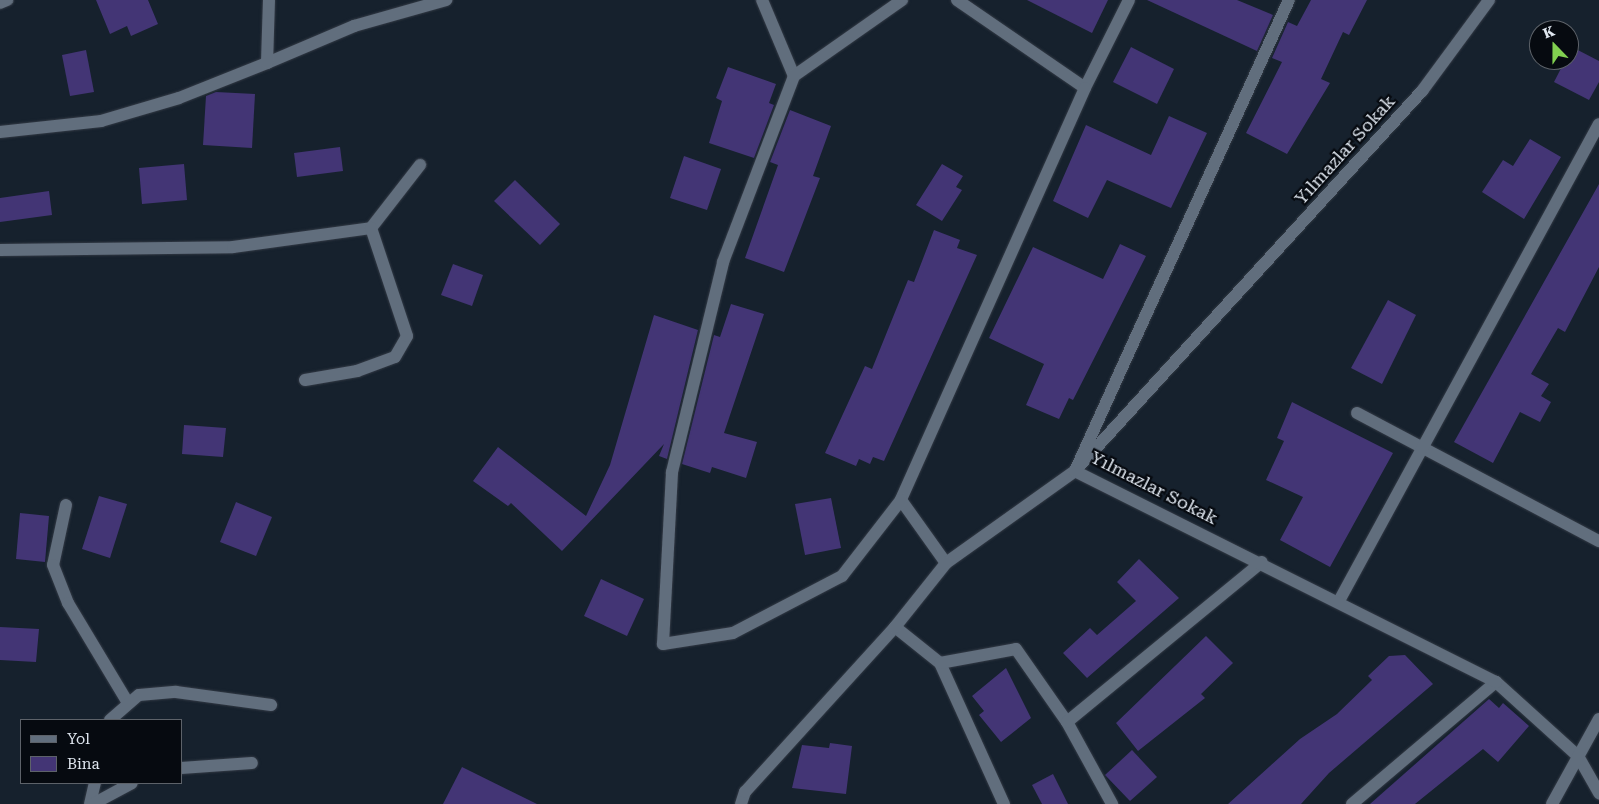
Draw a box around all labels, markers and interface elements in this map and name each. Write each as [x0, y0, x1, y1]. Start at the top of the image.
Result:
north arrow [1529, 20, 1579, 70]
text: K [1541, 23, 1557, 42]
street label: Yılmazlar Sokak [1290, 91, 1400, 209]
street label: Yılmazlar Sokak [1087, 447, 1221, 529]
legend [20, 719, 182, 784]
text: Yol [67, 730, 90, 748]
text: Bina [67, 755, 100, 773]

